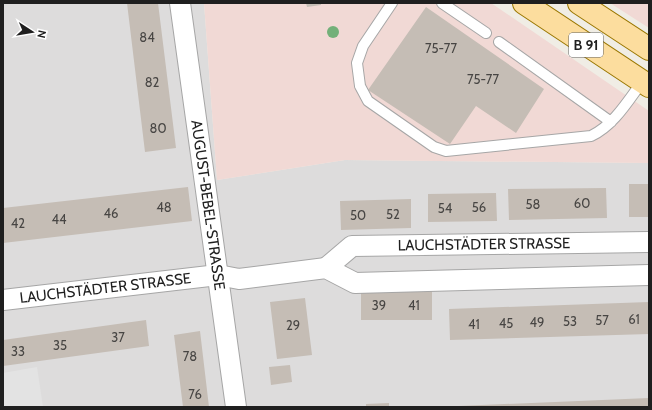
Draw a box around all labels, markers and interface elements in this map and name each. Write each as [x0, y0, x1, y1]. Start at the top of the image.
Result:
north arrow [12, 12, 52, 52]
text: N [34, 29, 49, 39]
house number: 84 [139, 29, 155, 45]
road number: B 91 [569, 33, 603, 57]
house number: 75-77 [425, 40, 457, 56]
house number: 75-77 [467, 71, 499, 87]
house number: 82 [145, 74, 160, 90]
street label: AUGUST-BEBEL-STRASSE [187, 119, 229, 291]
house number: 80 [150, 120, 166, 136]
house number: 60 [574, 195, 590, 211]
house number: 58 [526, 196, 541, 212]
house number: 48 [156, 199, 172, 215]
house number: 56 [472, 199, 486, 215]
house number: 54 [438, 200, 453, 216]
house number: 46 [104, 205, 118, 221]
house number: 52 [386, 206, 400, 222]
house number: 50 [350, 207, 366, 223]
house number: 44 [51, 211, 67, 227]
house number: 42 [11, 215, 25, 231]
street label: LAUCHSTÄDTER STRASSE [398, 234, 570, 254]
street label: LAUCHSTÄDTER STRASSE [19, 269, 192, 307]
house number: 39 [372, 297, 386, 313]
house number: 41 [408, 297, 420, 313]
house number: 61 [628, 311, 640, 327]
house number: 57 [595, 312, 609, 328]
house number: 53 [563, 313, 577, 329]
house number: 49 [530, 314, 544, 330]
house number: 45 [499, 315, 513, 331]
house number: 41 [468, 316, 480, 332]
house number: 29 [286, 317, 300, 333]
house number: 37 [111, 329, 125, 345]
house number: 35 [53, 337, 67, 353]
house number: 33 [11, 343, 25, 359]
house number: 78 [183, 348, 197, 364]
house number: 76 [188, 386, 202, 402]

